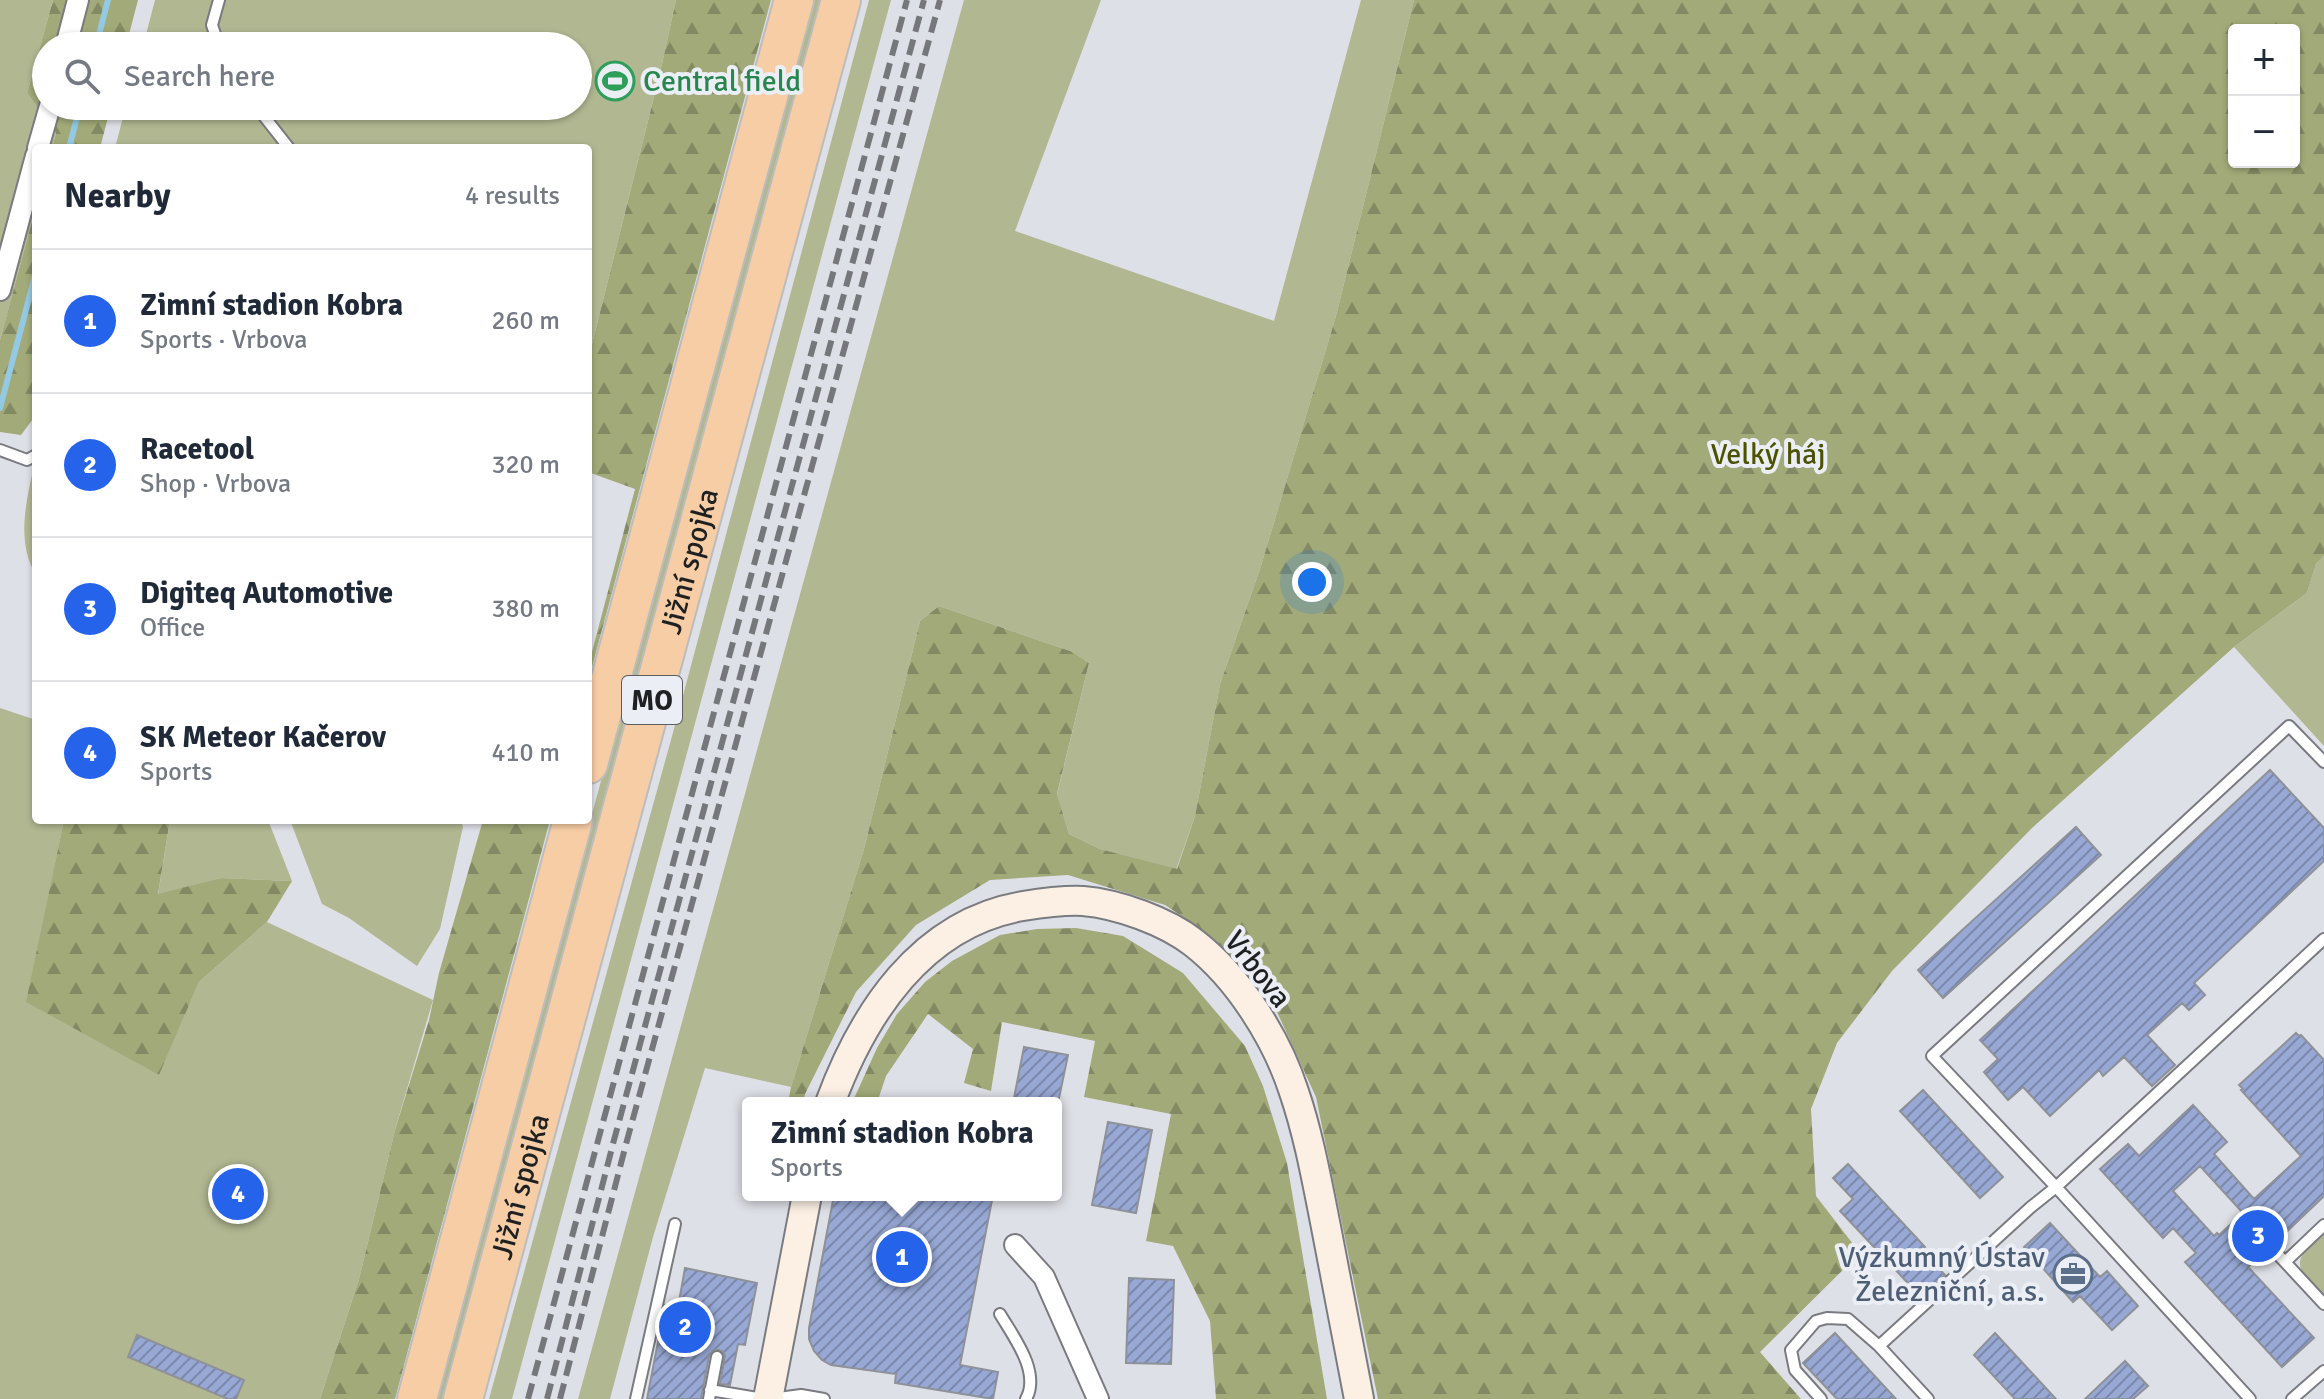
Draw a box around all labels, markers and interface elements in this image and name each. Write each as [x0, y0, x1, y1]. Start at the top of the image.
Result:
map controls [2228, 24, 2300, 168]
button: + [2228, 24, 2300, 96]
search box [32, 32, 592, 120]
icon: search [60, 54, 104, 98]
text: Search here [124, 58, 275, 95]
sports icon: Central field [594, 60, 636, 102]
place label: Central field [643, 63, 801, 100]
button: − [2228, 96, 2300, 168]
text: Nearby [64, 175, 171, 217]
text: 4 results [465, 180, 560, 212]
text: Zimní stadion Kobra [140, 287, 403, 324]
text: 1 [83, 305, 97, 337]
text: 260 m [491, 305, 560, 337]
text: Sports · Vrbova [140, 324, 308, 356]
text: Racetool [140, 431, 254, 468]
park label: Velký háj [1710, 436, 1826, 473]
text: 2 [83, 449, 97, 481]
text: 320 m [491, 449, 560, 481]
text: Shop · Vrbova [140, 468, 291, 500]
street label: Jižní spojka [653, 484, 727, 638]
your location [1292, 562, 1332, 602]
text: Digiteq Automotive [140, 575, 393, 612]
text: 3 [83, 593, 97, 625]
text: 380 m [491, 593, 560, 625]
text: Office [140, 612, 205, 644]
road number: MO [622, 676, 682, 724]
text: SK Meteor Kačerov [140, 719, 386, 756]
text: 4 [83, 737, 97, 769]
text: 410 m [491, 737, 560, 769]
text: Sports [140, 756, 212, 788]
street label: Vrbova [1216, 923, 1299, 1015]
popup [742, 1097, 1062, 1201]
street label: Jižní spojka [484, 1110, 558, 1264]
text: Zimní stadion Kobra [770, 1115, 1034, 1152]
text: Sports [770, 1152, 843, 1184]
pin: 4 [212, 1164, 264, 1224]
pin: 3 [2232, 1206, 2284, 1266]
pin: 1 [876, 1227, 928, 1287]
place label: Výzkumný Ústav Železniční, a.s. [1838, 1239, 2045, 1310]
office icon: Výzkumný Ústav Železniční, a.s. [2052, 1253, 2094, 1295]
pin: 2 [659, 1297, 711, 1357]

